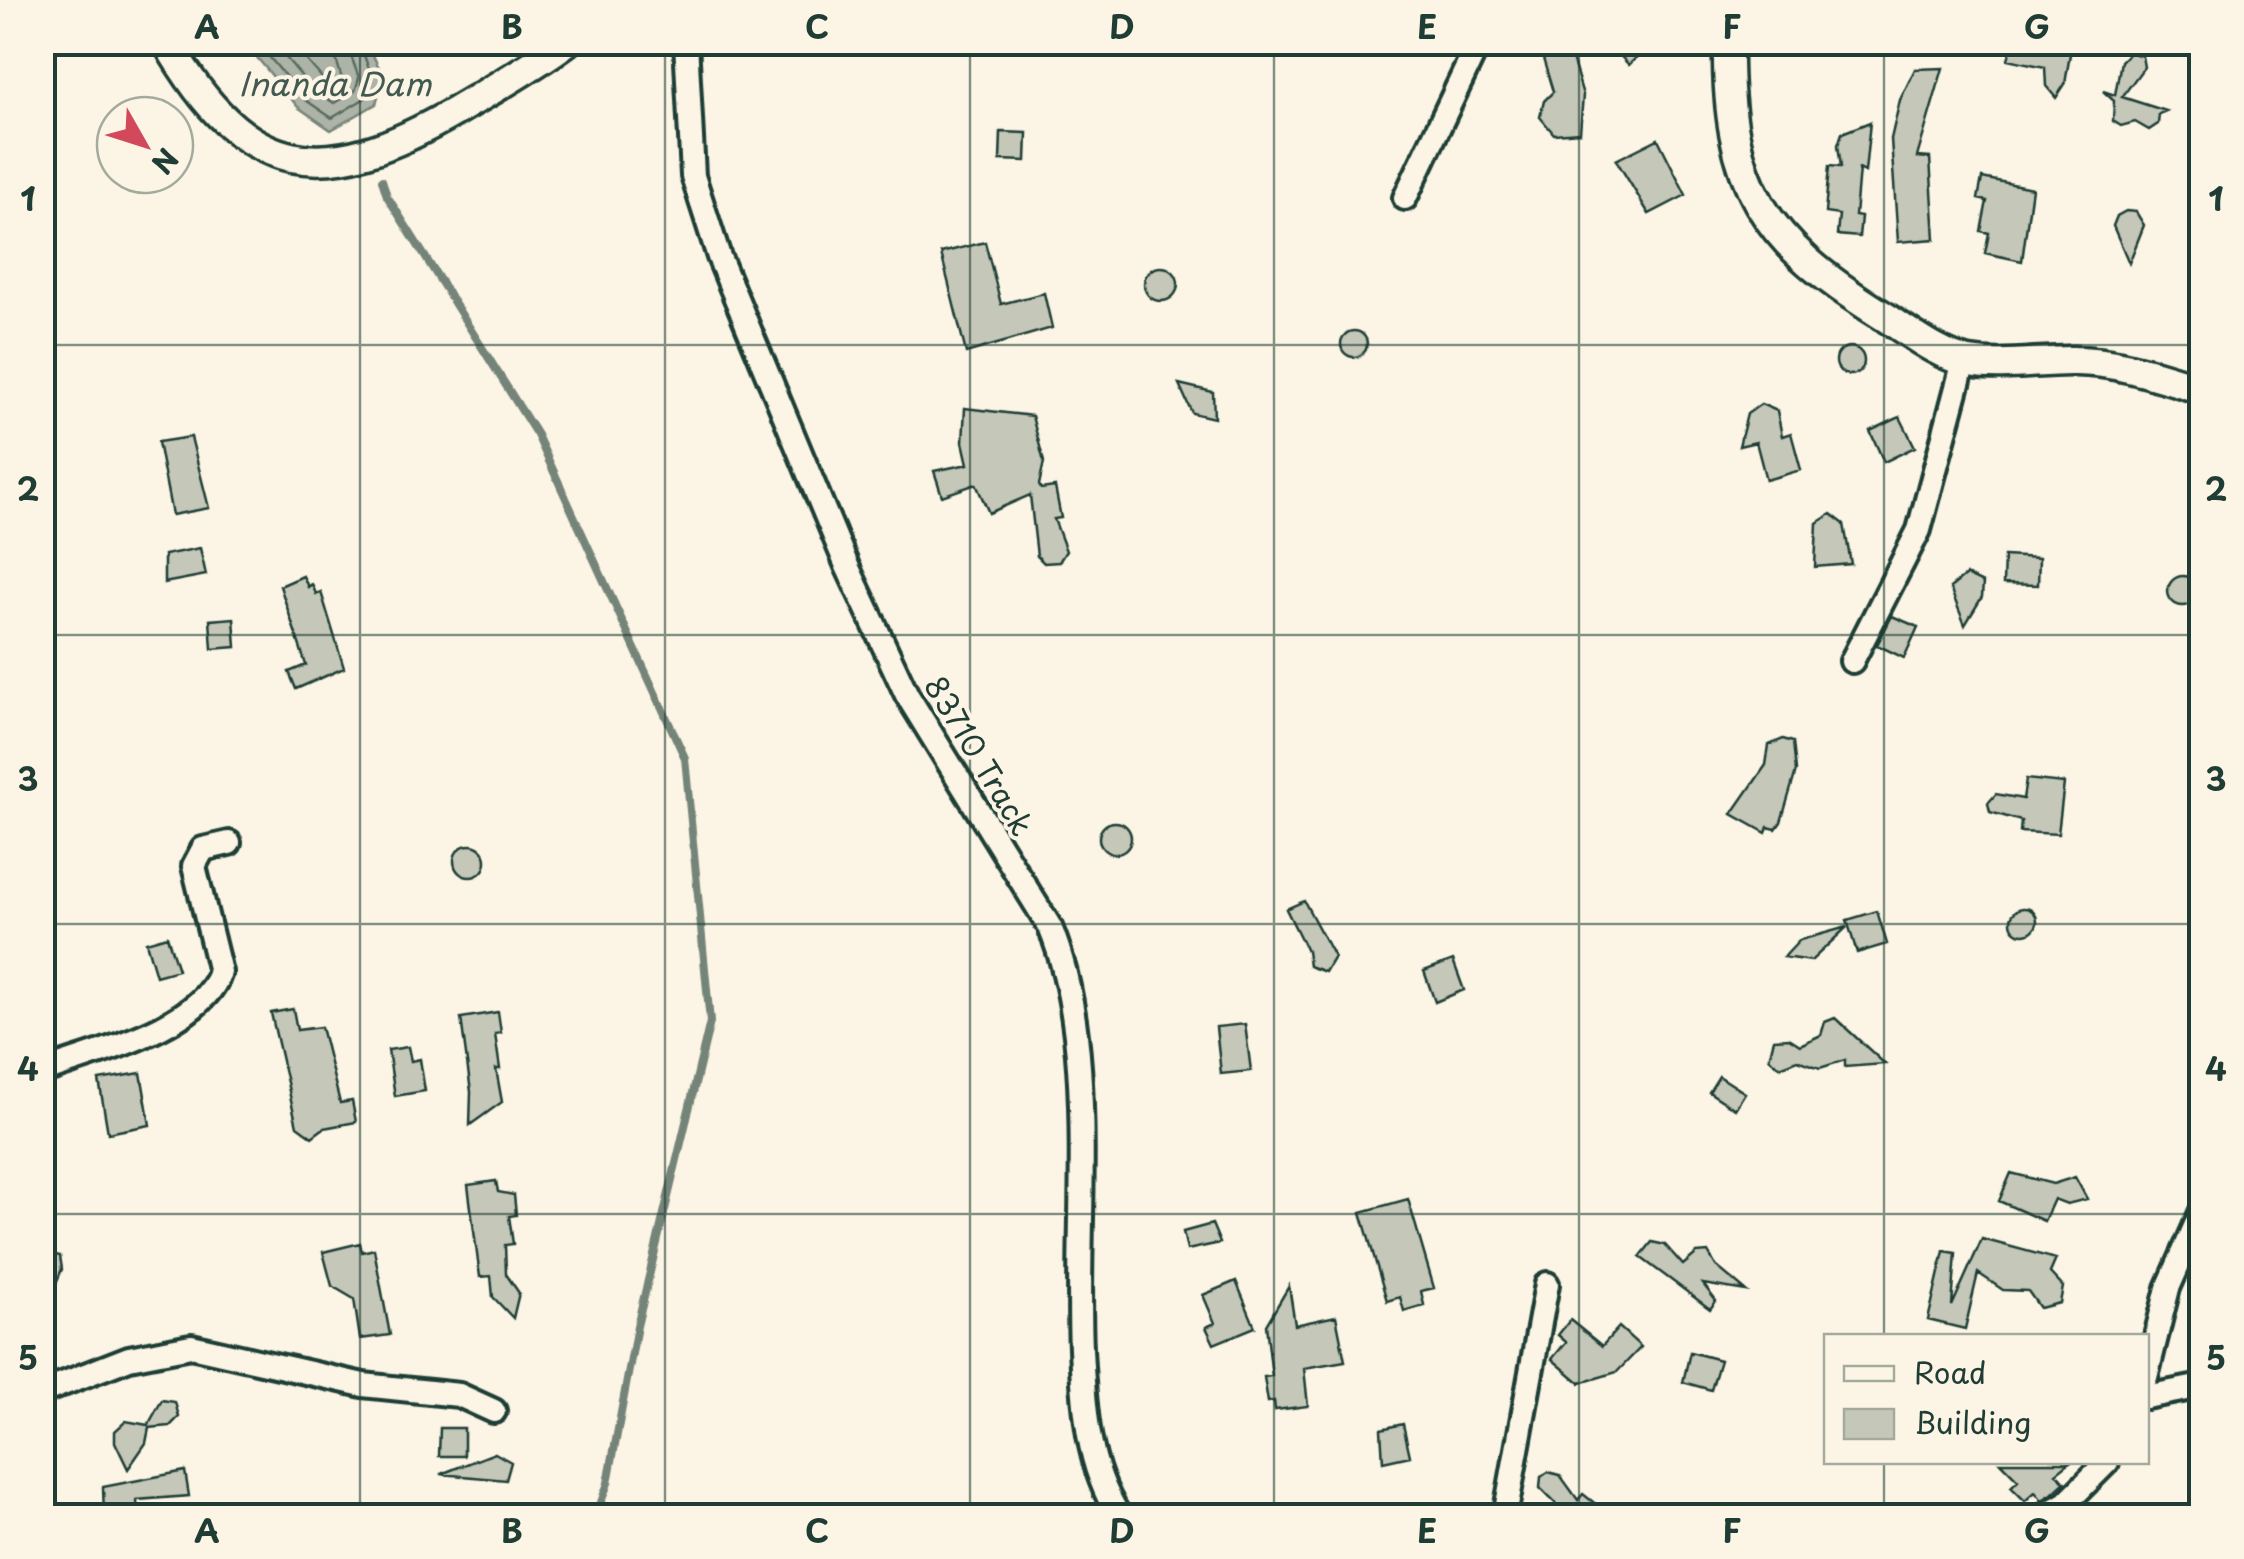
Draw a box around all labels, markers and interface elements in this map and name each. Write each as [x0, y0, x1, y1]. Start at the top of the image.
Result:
text: A [194, 2, 220, 50]
text: B [501, 2, 523, 50]
text: C [805, 2, 829, 50]
text: D [1109, 2, 1135, 50]
text: E [1417, 2, 1437, 50]
text: F [1723, 2, 1741, 50]
text: G [2024, 2, 2050, 50]
water label: Inanda Dam [239, 59, 432, 107]
north arrow [95, 95, 195, 195]
text: N [142, 140, 189, 184]
text: 1 [20, 174, 36, 222]
text: 1 [2208, 174, 2224, 222]
text: 2 [17, 464, 39, 512]
text: 2 [2205, 464, 2227, 512]
street label: 83710 Track [915, 667, 1045, 843]
text: 3 [18, 754, 38, 802]
text: 3 [2206, 754, 2226, 802]
text: 4 [17, 1044, 39, 1092]
text: 4 [2205, 1044, 2227, 1092]
text: 5 [18, 1333, 38, 1381]
text: 5 [2206, 1333, 2226, 1381]
legend [1824, 1334, 2149, 1464]
text: Road [1914, 1349, 1987, 1394]
text: Building [1914, 1399, 2031, 1444]
text: A [194, 1506, 220, 1554]
text: B [501, 1506, 523, 1554]
text: C [805, 1506, 829, 1554]
text: D [1109, 1506, 1135, 1554]
text: E [1417, 1506, 1437, 1554]
text: F [1723, 1506, 1741, 1554]
text: G [2024, 1506, 2050, 1554]

